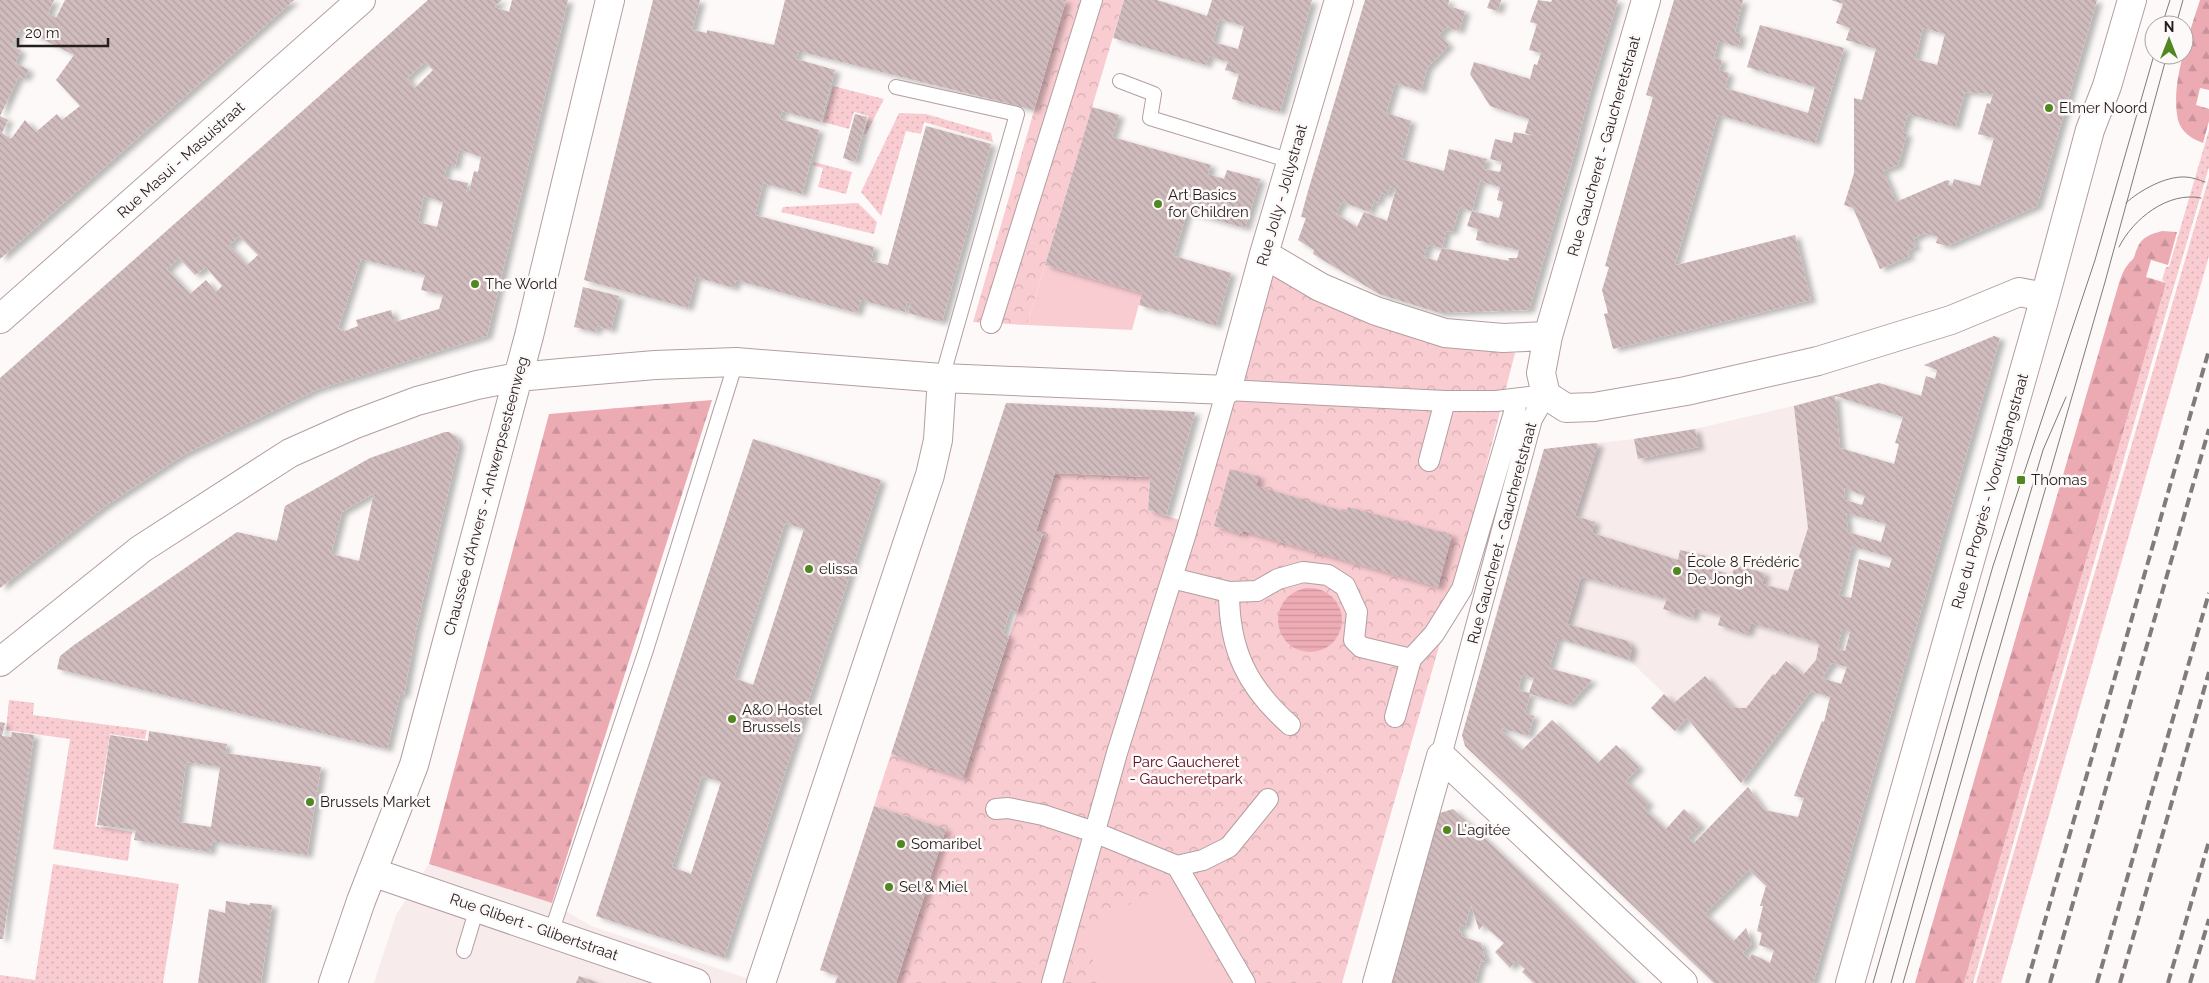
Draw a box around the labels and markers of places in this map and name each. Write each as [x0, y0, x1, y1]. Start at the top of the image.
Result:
place label: Elmer Noord [2059, 99, 2147, 117]
marker: Elmer Noord [2043, 102, 2055, 114]
place label: Art Basics for Children [1168, 186, 1249, 221]
marker: Art Basics for Children [1152, 198, 1164, 210]
place label: The World [485, 275, 557, 293]
marker: The World [469, 278, 481, 290]
place label: Thomas [2031, 471, 2087, 489]
marker: Thomas [2015, 474, 2027, 486]
place label: École 8 Frédéric De Jongh [1687, 553, 1799, 588]
place label: elissa [819, 560, 858, 578]
marker: elissa [803, 563, 815, 575]
marker: École 8 Frédéric De Jongh [1671, 565, 1683, 577]
place label: A&O Hostel Brussels [742, 701, 823, 736]
marker: A&O Hostel Brussels [726, 713, 738, 725]
place label: Brussels Market [320, 793, 430, 811]
marker: Brussels Market [304, 796, 316, 808]
place label: L'agitée [1457, 821, 1511, 839]
marker: L'agitée [1441, 824, 1453, 836]
place label: Somaribel [911, 835, 983, 853]
marker: Somaribel [895, 838, 907, 850]
place label: Sel & Miel [899, 878, 968, 896]
marker: Sel & Miel [883, 881, 895, 893]

